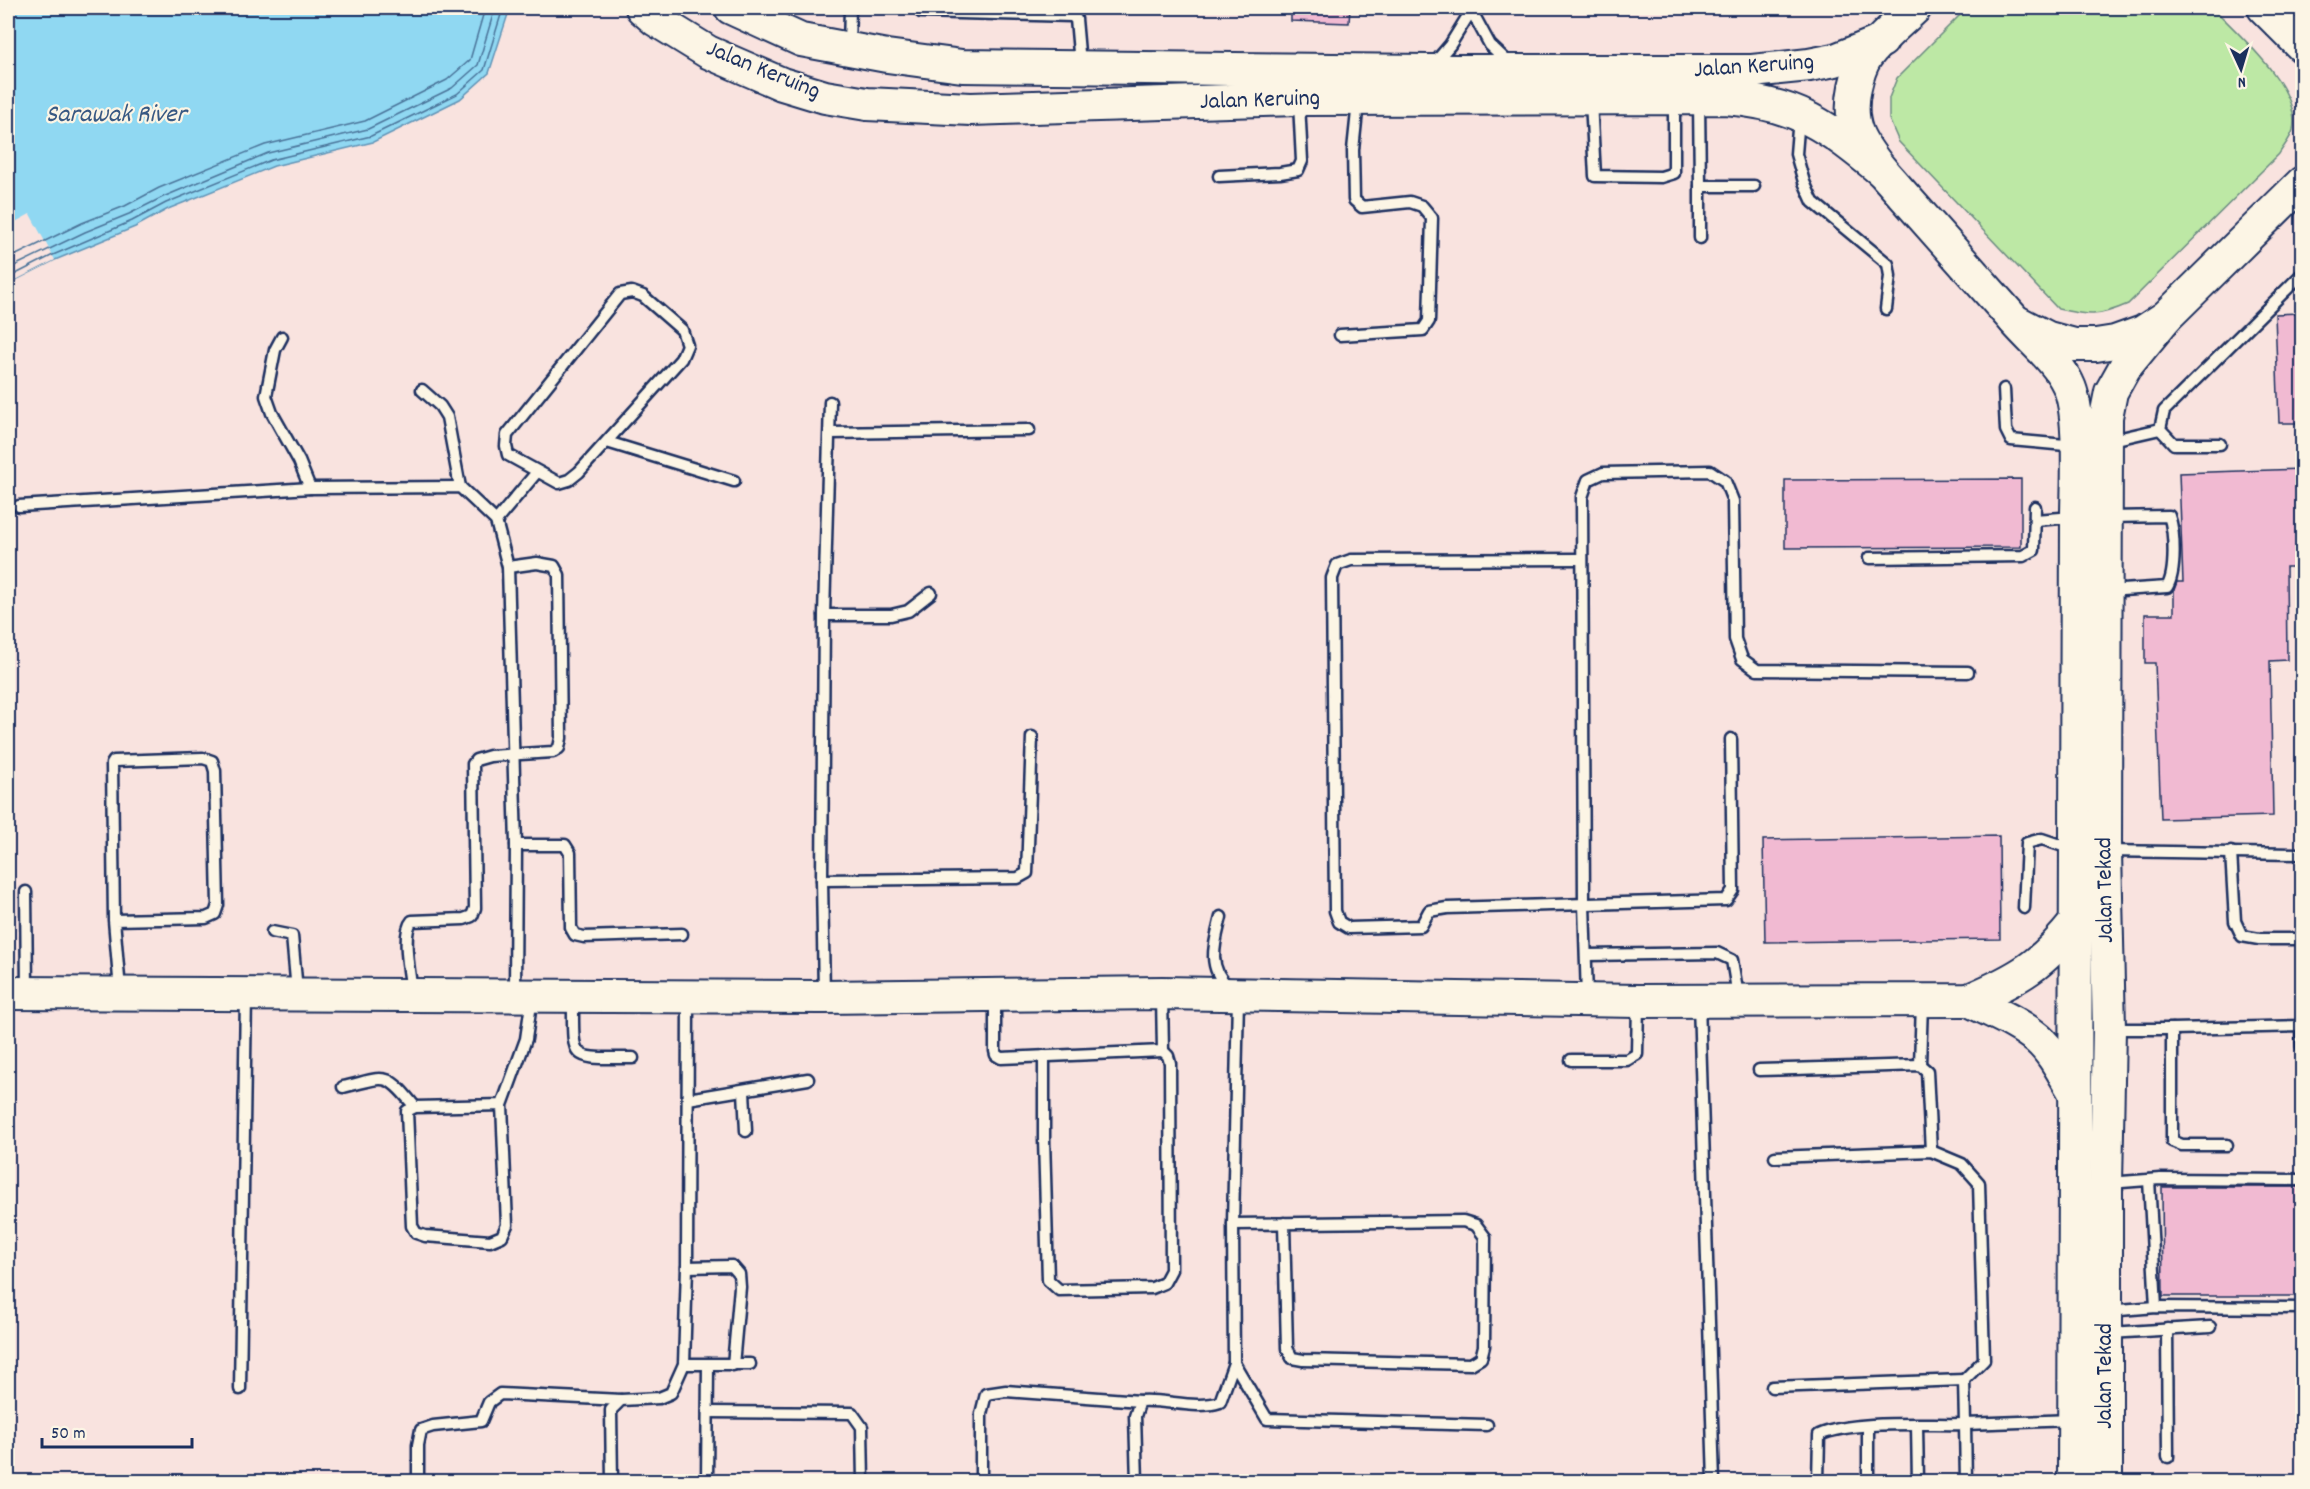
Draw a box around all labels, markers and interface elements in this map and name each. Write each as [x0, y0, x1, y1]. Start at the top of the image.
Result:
street label: Jalan Keruing [701, 33, 825, 109]
north arrow [2211, 39, 2271, 99]
street label: Jalan Keruing [1693, 46, 1815, 88]
text: N [2237, 70, 2247, 93]
street label: Jalan Keruing [1199, 82, 1321, 120]
water label: Sarawak River [46, 97, 190, 134]
street label: Jalan Tekad [2088, 837, 2124, 943]
street label: Jalan Tekad [2089, 1323, 2123, 1429]
scale bar [42, 1411, 192, 1449]
text: 50 m [51, 1422, 86, 1447]

